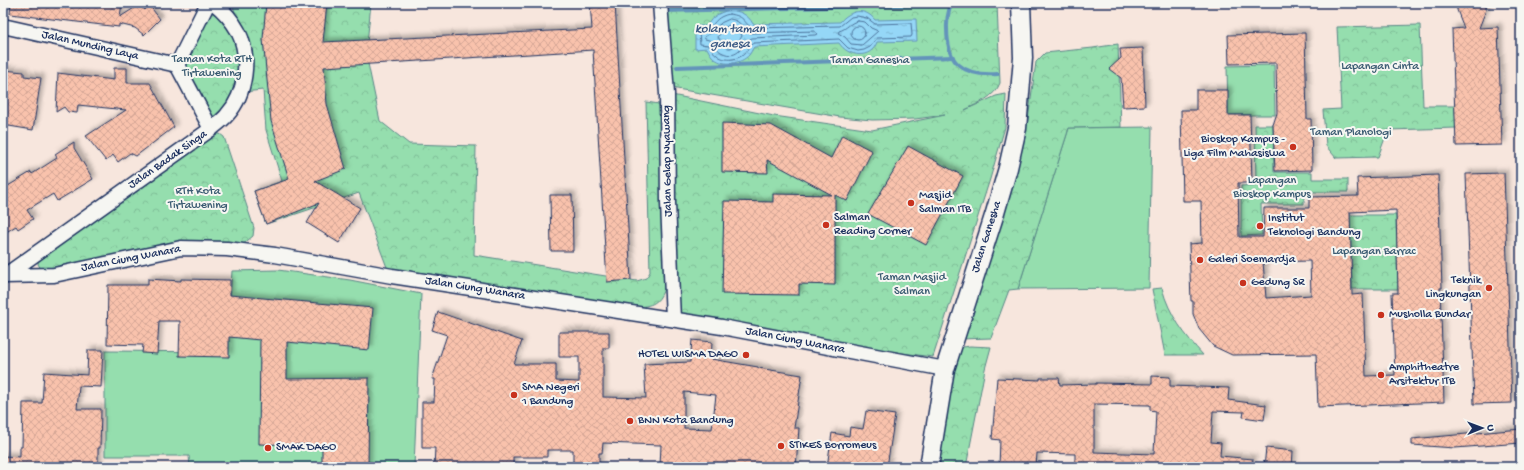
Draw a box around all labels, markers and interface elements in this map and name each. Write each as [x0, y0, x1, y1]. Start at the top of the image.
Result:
water label: kolam taman ganesa [695, 22, 766, 52]
street label: Jalan Munding Laya [40, 28, 140, 64]
park label: Taman Kota RTH Tirtawening [171, 53, 252, 81]
park label: Taman Ganesha [830, 54, 910, 68]
park label: Lapangan Cinta [1341, 60, 1419, 74]
street label: Jalan Gelap Nyawang [660, 105, 676, 217]
park label: Taman Planologi [1309, 126, 1392, 140]
street label: Jalan Badak Singa [126, 127, 210, 192]
place label: Bioskop Kampus - Liga Film Mahasiswa [1183, 133, 1285, 161]
marker: Bioskop Kampus - Liga Film Mahasiswa [1288, 142, 1298, 152]
park label: Lapangan Bioskop Kampus [1232, 174, 1311, 202]
park label: RTH Kota Tirtawening [167, 185, 228, 213]
place label: Masjid Salman ITB [919, 189, 972, 217]
marker: Masjid Salman ITB [906, 198, 916, 208]
street label: Jalan Ganesha [969, 199, 1005, 275]
place label: Salman Reading Corner [834, 211, 913, 239]
place label: Institut Teknologi Bandung [1267, 212, 1361, 240]
marker: Salman Reading Corner [821, 220, 831, 230]
marker: Institut Teknologi Bandung [1255, 221, 1265, 231]
street label: Jalan Ciung Wanara [80, 242, 182, 276]
park label: Lapangan Barrac [1332, 245, 1417, 259]
place label: Galeri Soemardja [1208, 253, 1296, 267]
marker: Galeri Soemardja [1195, 255, 1205, 265]
park label: Taman Masjid Salman [877, 271, 947, 299]
street label: Jalan Ciung Wanara [424, 274, 526, 304]
place label: Teknik Lingkungan [1426, 274, 1483, 302]
place label: Gedung SR [1251, 276, 1305, 290]
marker: Gedung SR [1238, 278, 1248, 288]
marker: Teknik Lingkungan [1484, 283, 1494, 293]
place label: Musholla Bundar [1389, 308, 1472, 322]
marker: Musholla Bundar [1376, 310, 1386, 320]
street label: Jalan Ciung Wanara [744, 324, 846, 358]
place label: HOTEL WISMA DAGO [638, 348, 738, 362]
marker: HOTEL WISMA DAGO [741, 350, 751, 360]
place label: Amphitheatre Arsitektur ITB [1389, 361, 1460, 389]
marker: Amphitheatre Arsitektur ITB [1376, 370, 1386, 380]
place label: SMA Negeri 1 Bandung [521, 381, 580, 409]
marker: SMA Negeri 1 Bandung [509, 390, 519, 400]
north arrow [1462, 408, 1502, 448]
place label: BNN Kota Bandung [637, 414, 734, 428]
marker: BNN Kota Bandung [625, 416, 635, 426]
text: U [1484, 425, 1496, 432]
place label: STIKES Borromeus [789, 439, 877, 453]
place label: SMAK DAGO [276, 441, 336, 455]
marker: STIKES Borromeus [776, 441, 786, 451]
marker: SMAK DAGO [263, 443, 273, 453]

